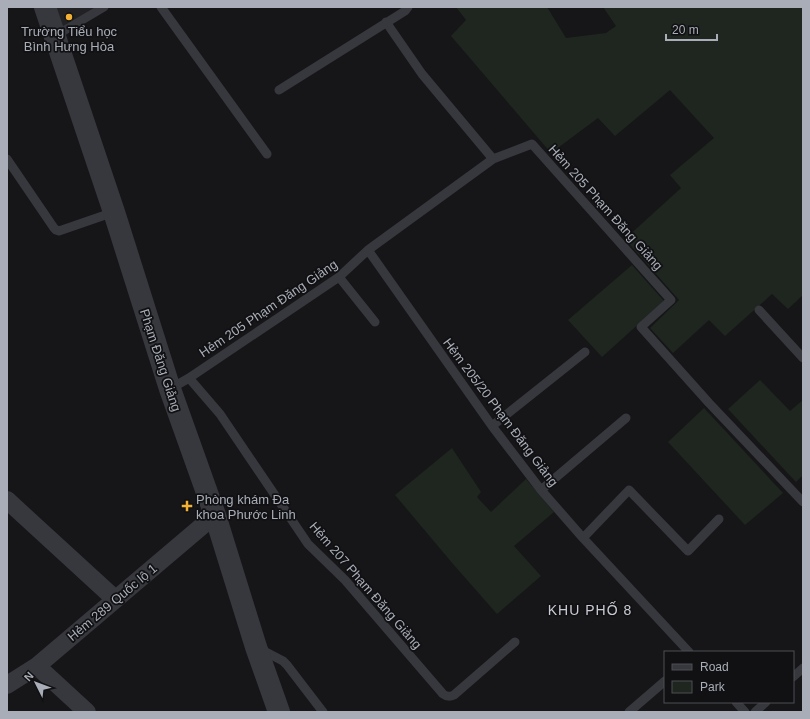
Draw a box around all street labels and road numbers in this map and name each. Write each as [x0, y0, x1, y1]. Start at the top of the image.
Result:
street label: Hẻm 205 Phạm Đăng Giảng [545, 142, 666, 273]
street label: Hẻm 205 Phạm Đăng Giảng [196, 257, 340, 360]
street label: Phạm Đăng Giảng [137, 307, 184, 413]
street label: Hẻm 205/20 Phạm Đăng Giảng [440, 335, 561, 489]
street label: Hẻm 207 Phạm Đăng Giảng [306, 519, 425, 652]
street label: Hẻm 289 Quốc lộ 1 [65, 561, 160, 644]

